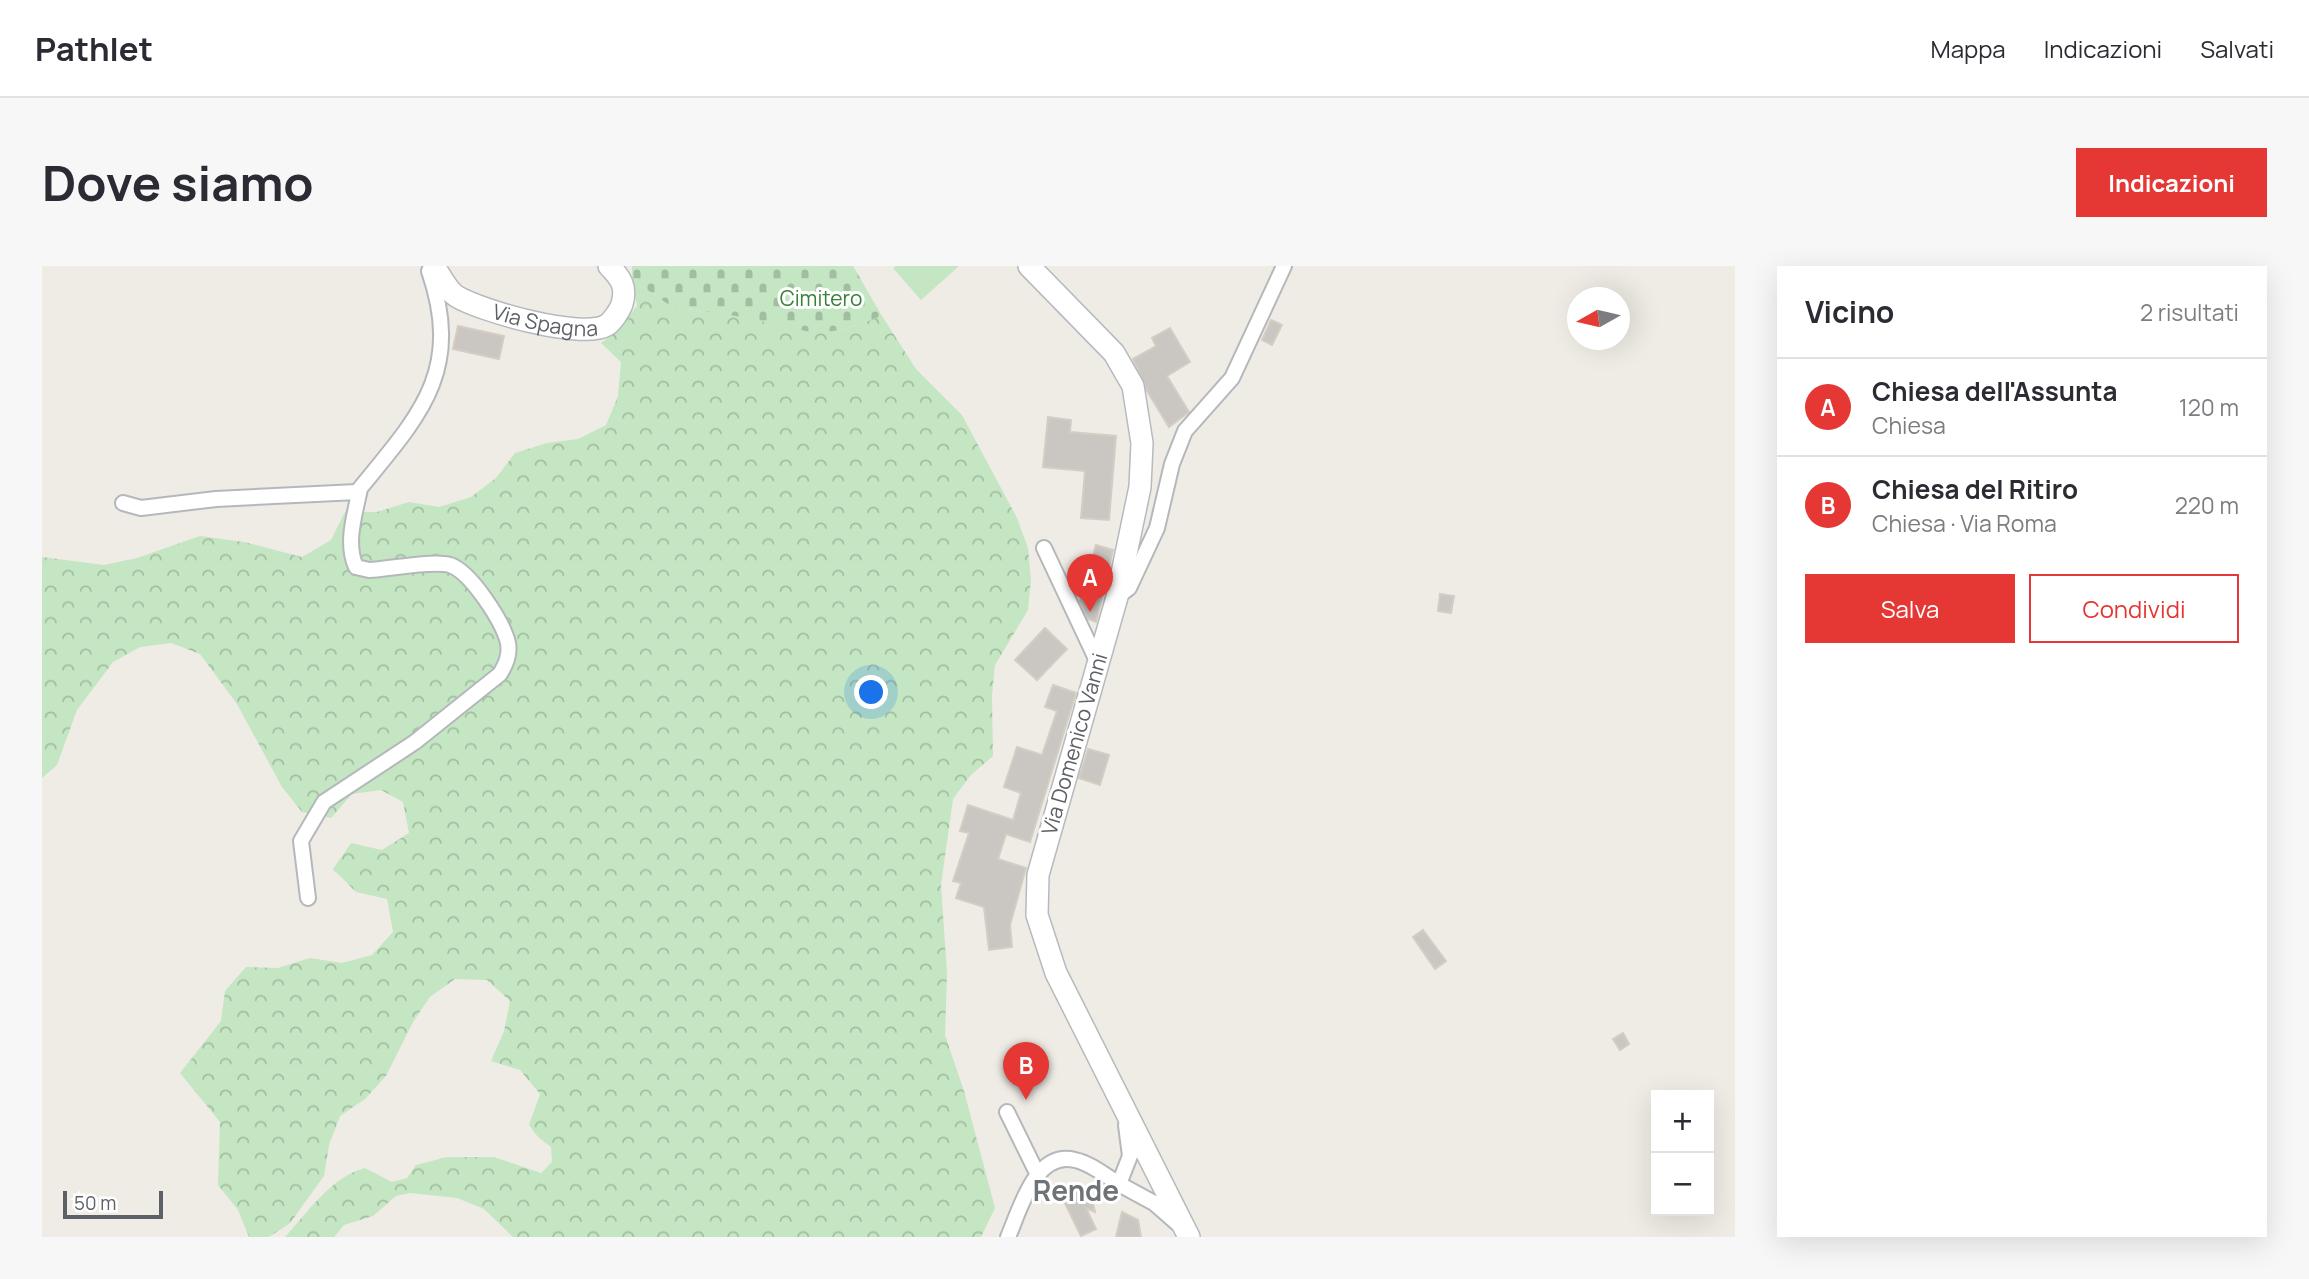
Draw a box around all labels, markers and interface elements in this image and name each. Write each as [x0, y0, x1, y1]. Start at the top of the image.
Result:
text: Pathlet [35, 26, 153, 71]
text: Mappa [1930, 32, 2006, 65]
text: Indicazioni [2044, 32, 2162, 65]
text: Salvati [2200, 32, 2274, 65]
button: Indicazioni [2076, 148, 2267, 217]
text: Dove siamo [42, 149, 313, 216]
park label: Cimitero [780, 284, 862, 312]
north arrow [1567, 287, 1630, 350]
text: Vicino [1805, 291, 1894, 332]
text: 2 risultati [2140, 296, 2239, 328]
street label: Via Spagna [489, 297, 599, 342]
text: Chiesa dell'Assunta [1872, 373, 2118, 409]
text: A [1820, 391, 1836, 423]
text: 120 m [2179, 391, 2239, 423]
text: Chiesa [1872, 409, 1946, 441]
text: Chiesa del Ritiro [1872, 471, 2078, 507]
text: B [1821, 489, 1835, 521]
text: 220 m [2175, 489, 2239, 521]
text: Chiesa · Via Roma [1872, 507, 2057, 539]
pin: A [1067, 554, 1113, 612]
button: Salva [1805, 574, 2015, 643]
button: Condividi [2029, 574, 2239, 643]
street label: Via Domenico Vanni [1035, 650, 1113, 838]
your location [854, 675, 888, 709]
pin: B [1003, 1042, 1049, 1100]
map controls [1651, 1090, 1714, 1216]
button: + [1651, 1090, 1714, 1153]
button: − [1651, 1153, 1714, 1216]
district label: Rende [1033, 1171, 1119, 1209]
scale bar [63, 1188, 163, 1220]
text: 50 m [74, 1190, 116, 1216]

